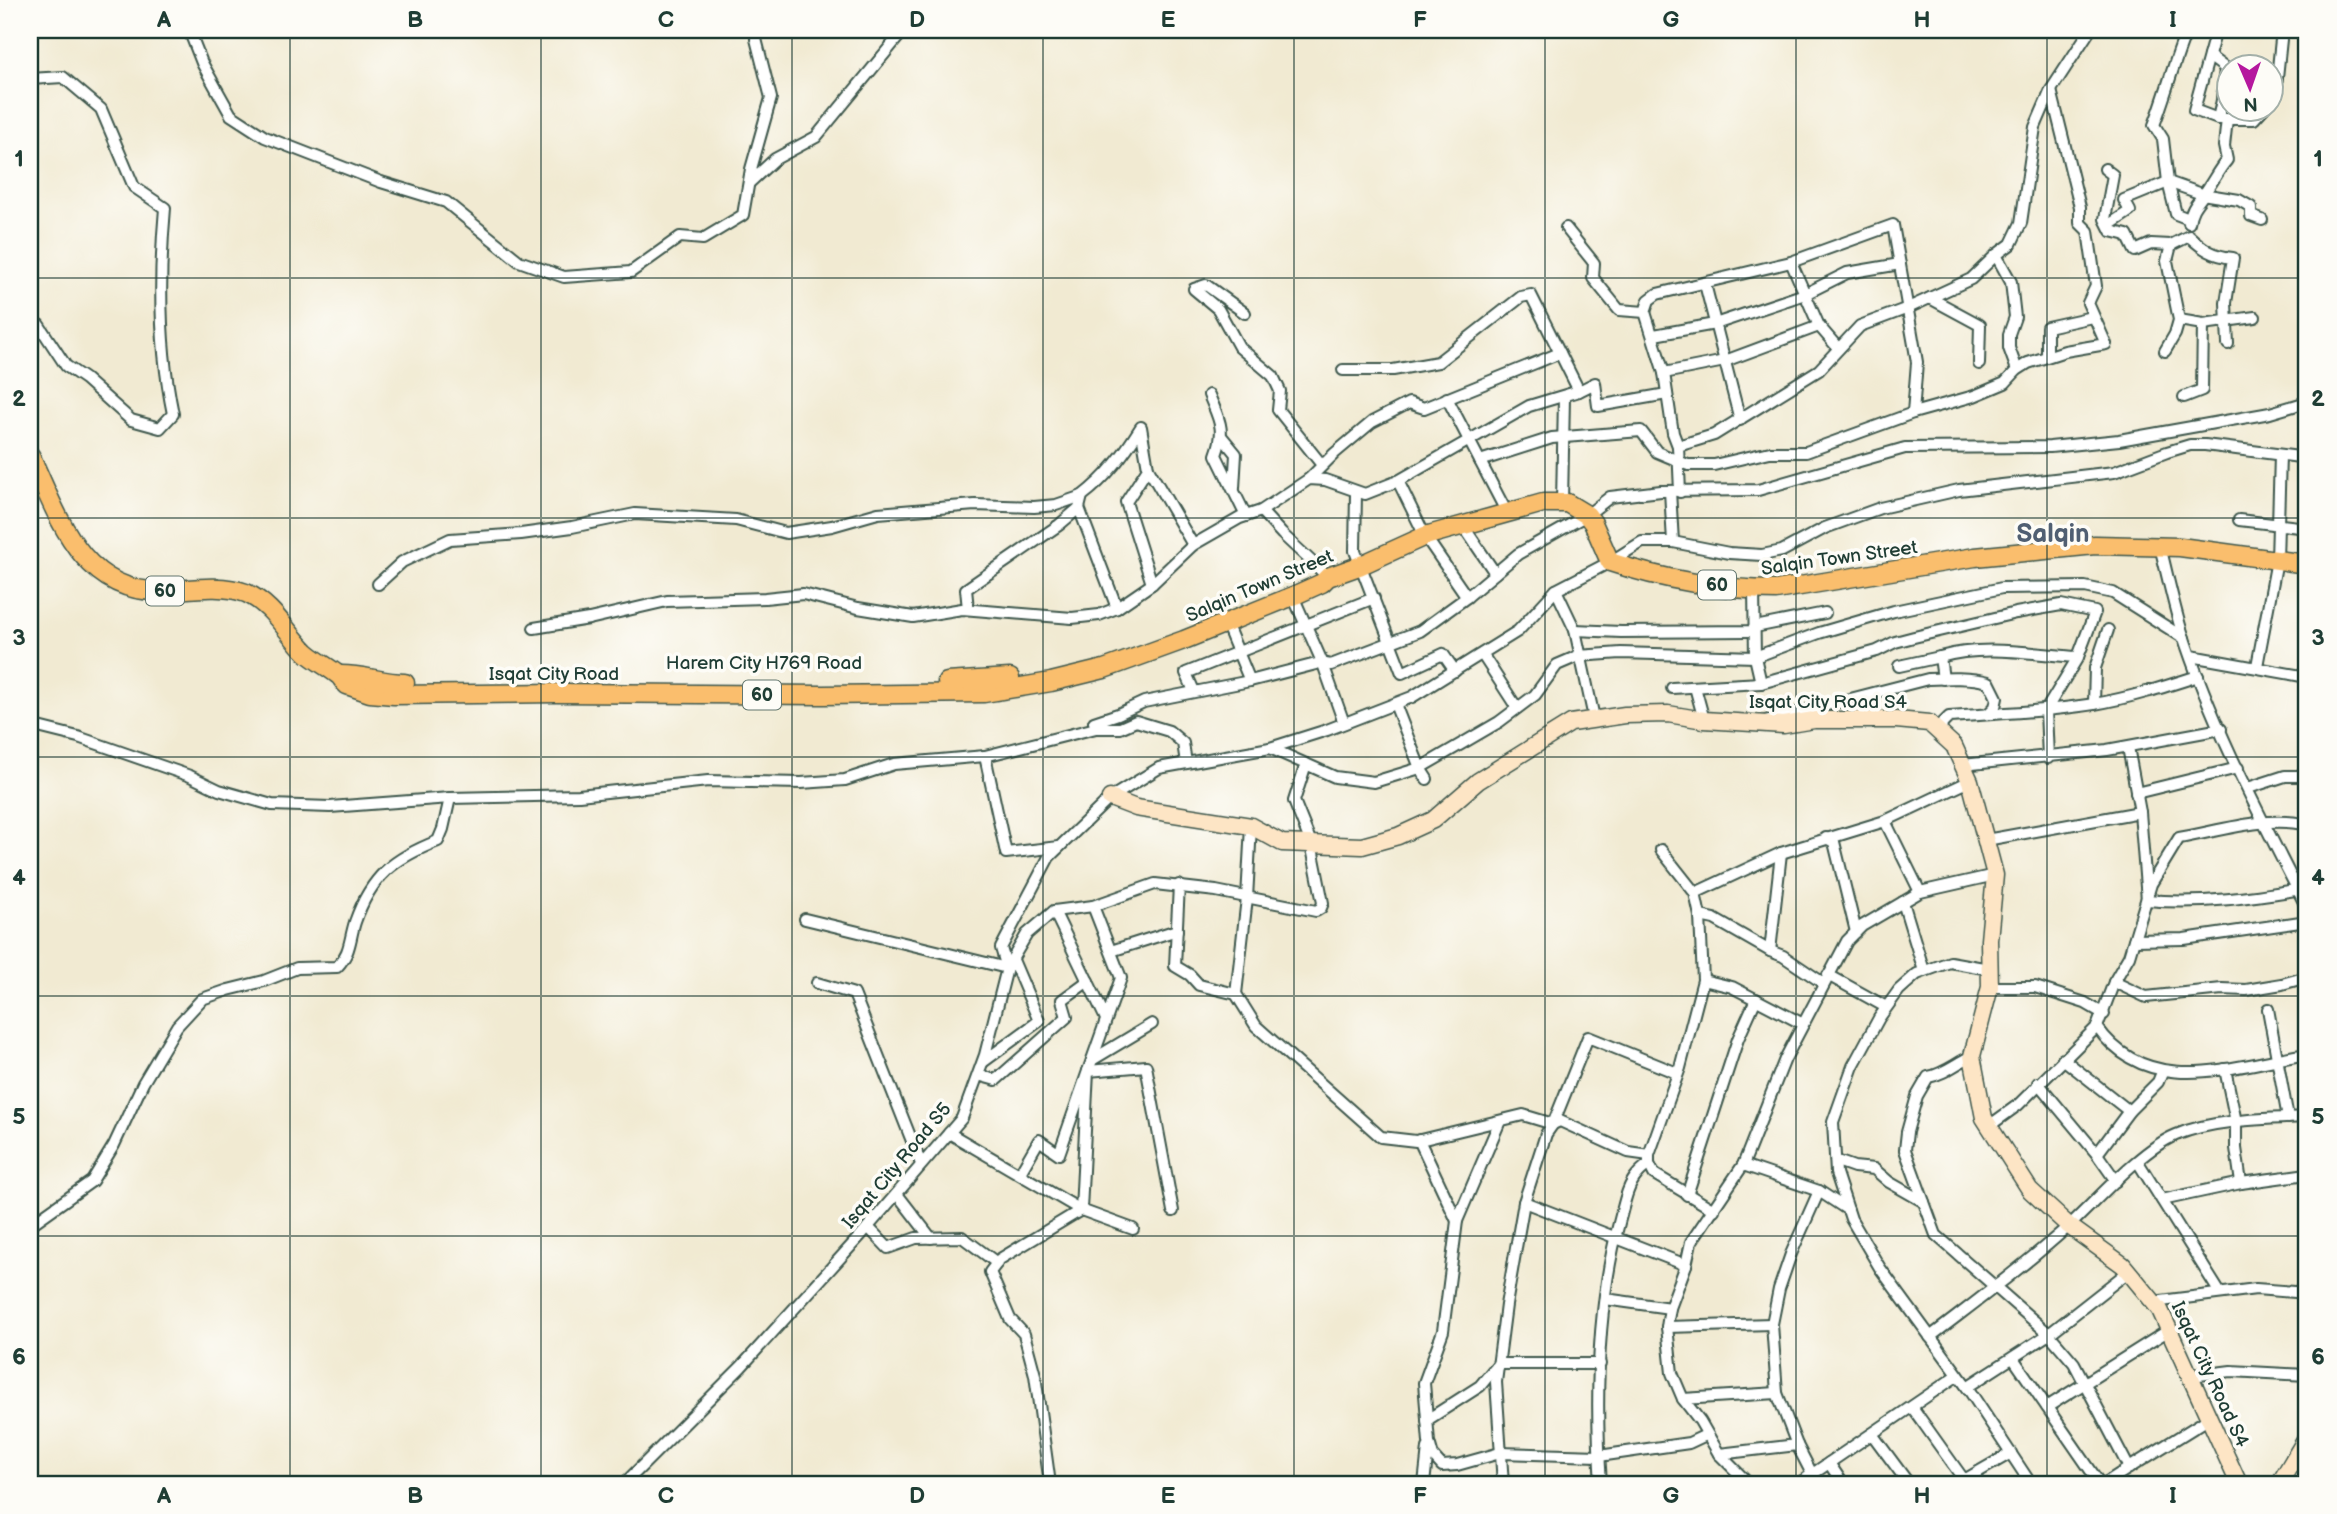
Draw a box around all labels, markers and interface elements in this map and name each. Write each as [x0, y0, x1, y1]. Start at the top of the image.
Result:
text: A [156, 6, 172, 34]
text: B [407, 6, 423, 34]
text: C [658, 6, 674, 34]
text: D [909, 6, 925, 34]
text: E [1161, 6, 1176, 34]
text: F [1413, 6, 1427, 34]
text: G [1663, 6, 1680, 34]
text: H [1913, 6, 1931, 34]
text: I [2169, 6, 2177, 34]
north arrow [2214, 52, 2284, 122]
text: N [2243, 92, 2258, 115]
text: 1 [14, 145, 24, 173]
text: 1 [2313, 145, 2323, 173]
text: 2 [12, 385, 26, 413]
text: 2 [2311, 385, 2325, 413]
district label: Salqin [2016, 519, 2090, 550]
street label: Salqin Town Street [1760, 536, 1919, 581]
street label: Salqin Town Street [1183, 545, 1337, 628]
road number: 60 [1698, 570, 1736, 600]
road number: 60 [146, 576, 184, 606]
text: 3 [12, 624, 26, 652]
text: 3 [2311, 624, 2325, 652]
street label: Harem City H769 Road [666, 652, 862, 675]
street label: Isqat City Road [489, 663, 619, 686]
road number: 60 [743, 680, 781, 710]
street label: Isqat City Road S4 [1749, 691, 1907, 714]
text: 4 [12, 864, 26, 892]
text: 4 [2311, 864, 2325, 892]
street label: Isqat City Road S5 [838, 1098, 957, 1234]
text: 5 [12, 1103, 26, 1131]
text: 5 [2311, 1103, 2325, 1131]
street label: Isqat City Road S4 [2166, 1298, 2254, 1452]
text: 6 [12, 1343, 26, 1371]
text: 6 [2311, 1343, 2325, 1371]
text: A [156, 1482, 172, 1510]
text: B [407, 1482, 423, 1510]
text: C [658, 1482, 674, 1510]
text: D [909, 1482, 925, 1510]
text: E [1161, 1482, 1176, 1510]
text: F [1413, 1482, 1427, 1510]
text: G [1663, 1482, 1680, 1510]
text: H [1913, 1482, 1931, 1510]
text: I [2169, 1482, 2177, 1510]

